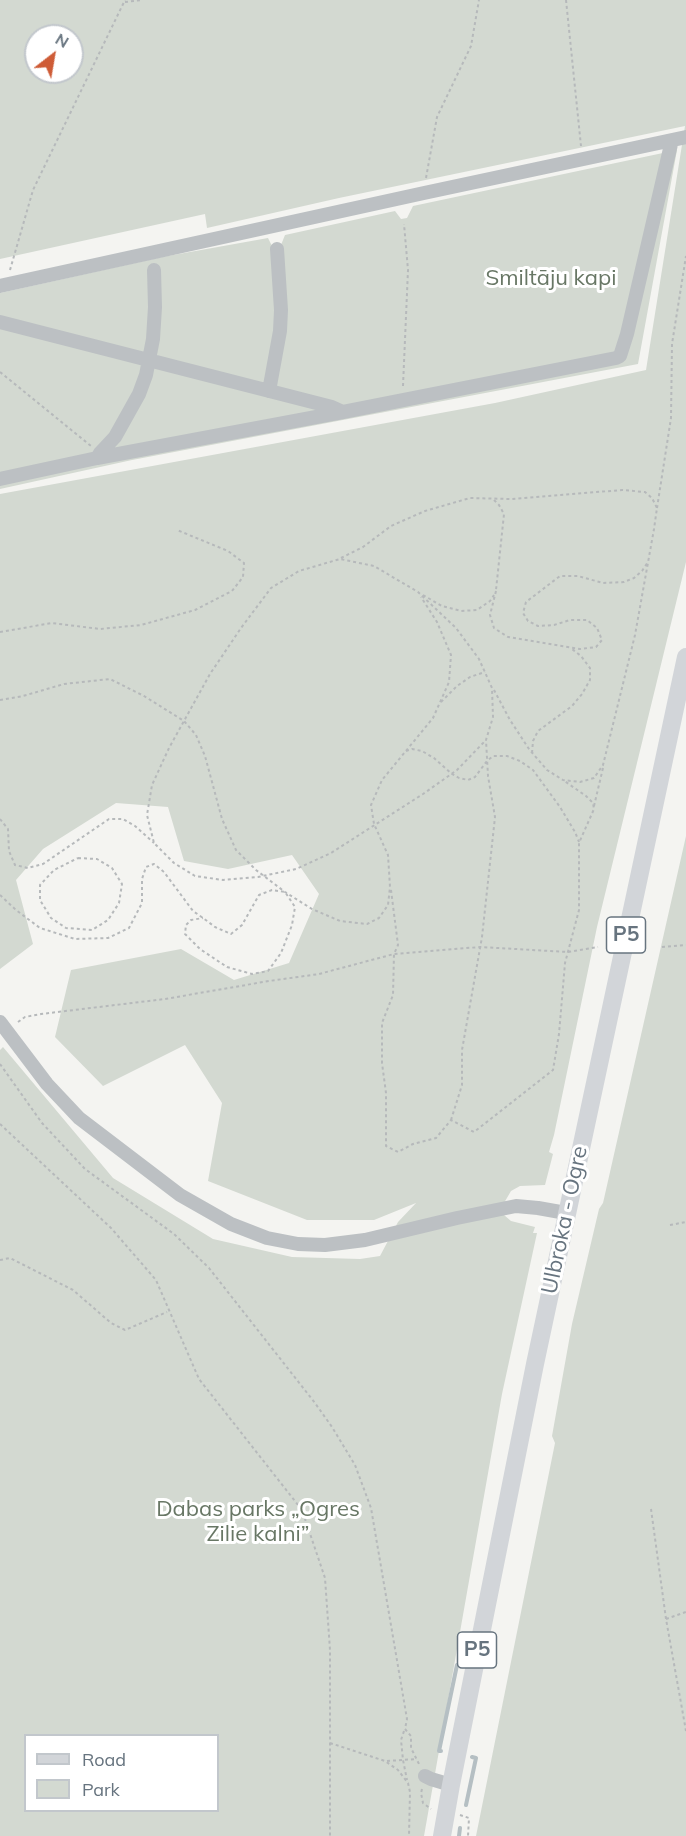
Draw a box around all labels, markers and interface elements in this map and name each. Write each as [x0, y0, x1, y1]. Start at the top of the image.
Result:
north arrow [24, 24, 84, 84]
text: N [52, 29, 73, 52]
park label: Smiltāju kapi [486, 265, 616, 291]
road number: P5 [606, 917, 646, 953]
street label: Ulbroka - Ogre [536, 1144, 594, 1296]
park label: Dabas parks „Ogres Zilie kalni” [156, 1496, 360, 1548]
road number: P5 [458, 1632, 496, 1668]
legend [24, 1734, 219, 1812]
text: Road [82, 1748, 126, 1771]
text: Park [82, 1778, 120, 1801]

